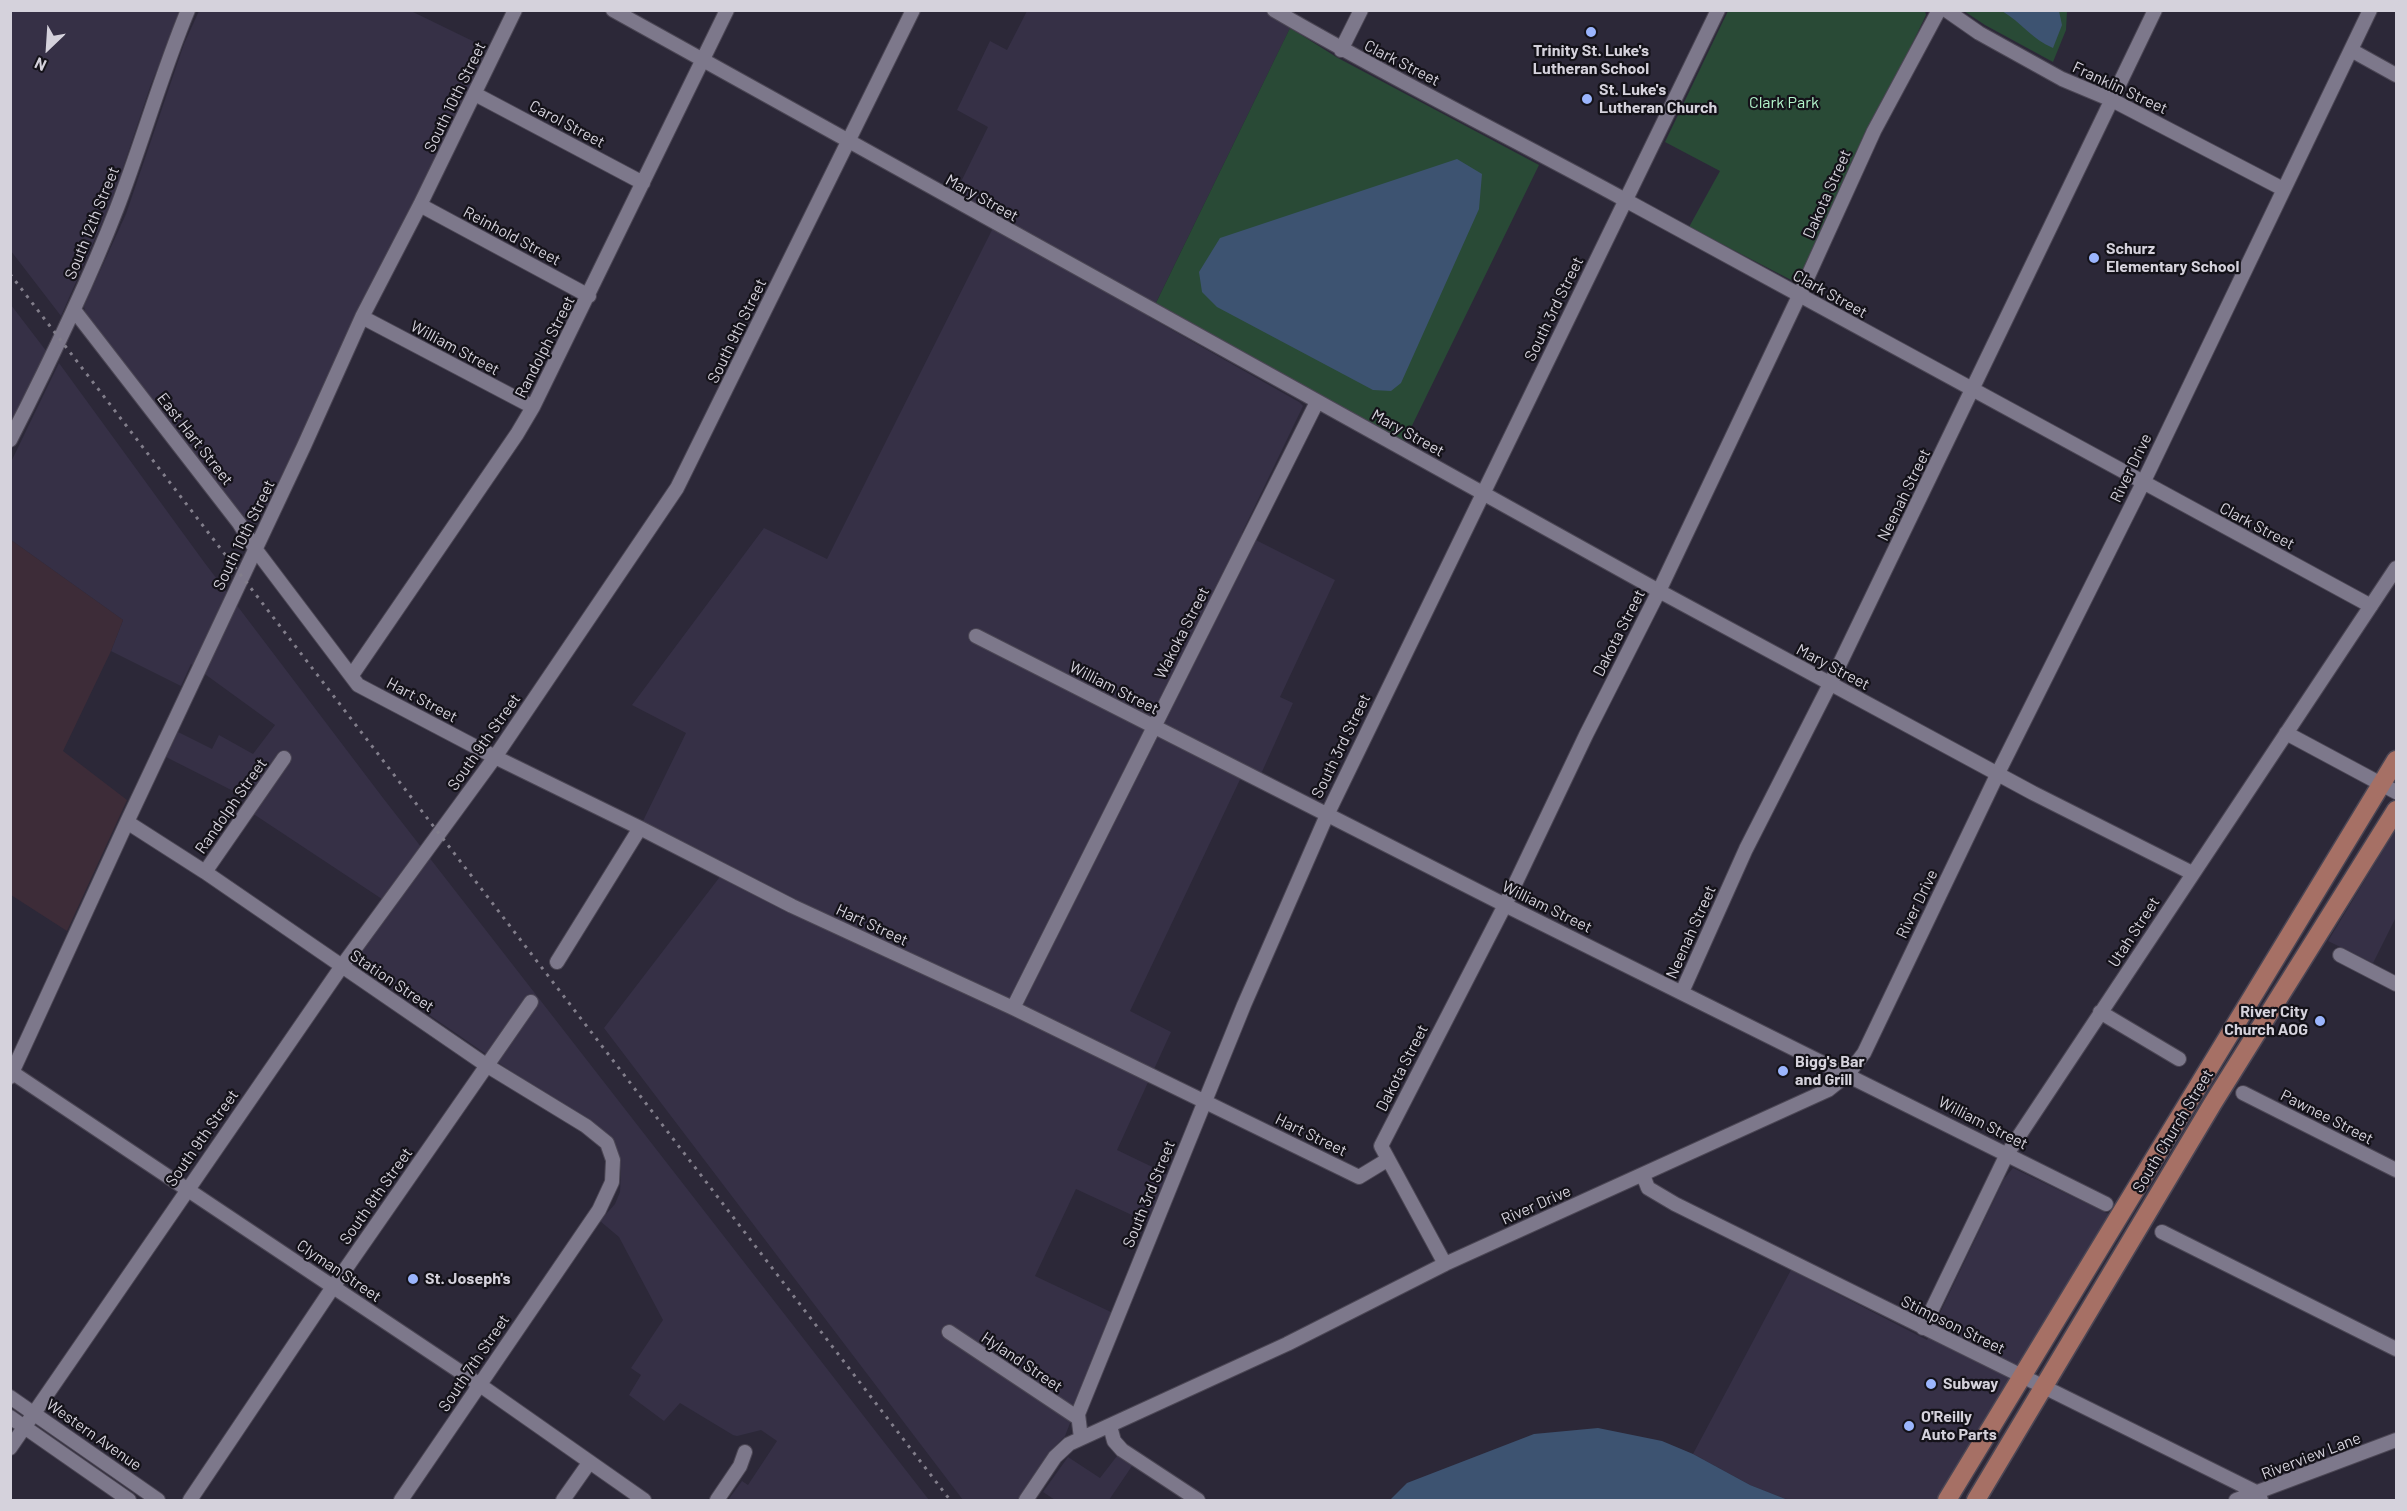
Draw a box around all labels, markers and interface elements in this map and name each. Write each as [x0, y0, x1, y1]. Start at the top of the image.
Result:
north arrow [18, 18, 78, 78]
marker: Trinity St. Luke's Lutheran School [1584, 25, 1598, 39]
street label: Clark Street [1361, 36, 1443, 90]
street label: South 10th Street [420, 39, 490, 155]
place label: Trinity St. Luke's Lutheran School [1533, 41, 1649, 79]
text: N [31, 54, 49, 76]
street label: Franklin Street [2069, 58, 2171, 118]
place label: St. Luke's Lutheran Church [1599, 80, 1717, 118]
marker: St. Luke's Lutheran Church [1580, 92, 1594, 106]
park label: Clark Park [1749, 93, 1819, 113]
street label: Carol Street [526, 96, 608, 152]
street label: Dakota Street [1799, 147, 1855, 241]
street label: South 12th Street [61, 164, 123, 282]
street label: Mary Street [942, 170, 1022, 226]
street label: Reinhold Street [460, 202, 564, 270]
place label: Schurz Elementary School [2106, 239, 2239, 277]
marker: Schurz Elementary School [2087, 251, 2101, 265]
street label: South 3rd Street [1520, 254, 1588, 364]
street label: Clark Street [1789, 266, 1871, 322]
street label: South 9th Street [703, 276, 771, 386]
street label: Randolph Street [511, 293, 579, 401]
street label: William Street [407, 317, 503, 379]
street label: East Hart Street [153, 389, 237, 489]
street label: Mary Street [1368, 405, 1448, 461]
street label: River Drive [2106, 430, 2156, 506]
street label: Neenah Street [1873, 446, 1935, 544]
street label: South 10th Street [209, 477, 279, 593]
street label: Clark Street [2216, 498, 2298, 554]
street label: Wakoka Street [1151, 584, 1213, 682]
street label: Dakota Street [1589, 586, 1649, 680]
street label: Mary Street [1793, 640, 1873, 694]
street label: William Street [1066, 657, 1162, 719]
street label: Hart Street [383, 673, 461, 727]
street label: South 9th Street [443, 690, 525, 794]
street label: South 3rd Street [1307, 691, 1375, 801]
street label: Randolph Street [191, 755, 271, 857]
street label: River Drive [1892, 866, 1942, 942]
street label: William Street [1499, 877, 1595, 937]
street label: Neenah Street [1662, 882, 1720, 982]
street label: Utah Street [2104, 893, 2164, 971]
street label: Hart Street [833, 900, 911, 950]
street label: Station Street [346, 946, 438, 1016]
place label: River City Church AOG [2224, 1002, 2308, 1040]
marker: River City Church AOG [2313, 1014, 2327, 1028]
street label: Dakota Street [1372, 1021, 1432, 1115]
place label: Bigg's Bar and Grill [1795, 1052, 1865, 1090]
marker: Bigg's Bar and Grill [1776, 1064, 1790, 1078]
street label: South Church Street [2129, 1066, 2217, 1196]
street label: Pawnee Street [2277, 1085, 2377, 1149]
street label: South 9th Street [161, 1086, 243, 1190]
street label: William Street [1935, 1092, 2031, 1154]
street label: Hart Street [1272, 1109, 1350, 1161]
street label: South 3rd Street [1119, 1138, 1179, 1250]
street label: South 8th Street [335, 1144, 417, 1248]
street label: River Drive [1498, 1181, 1574, 1229]
street label: Clyman Street [293, 1236, 385, 1306]
place label: St. Joseph's [425, 1269, 511, 1289]
marker: St. Joseph's [406, 1272, 420, 1286]
street label: Stimpson Street [1898, 1292, 2008, 1358]
street label: South 7th Street [434, 1311, 514, 1415]
street label: Hyland Street [978, 1328, 1066, 1396]
place label: Subway [1943, 1374, 1998, 1394]
marker: Subway [1924, 1377, 1938, 1391]
street label: Western Avenue [43, 1395, 145, 1475]
place label: O'Reilly Auto Parts [1921, 1407, 1997, 1445]
marker: O'Reilly Auto Parts [1902, 1419, 1916, 1433]
street label: Riverview Lane [2259, 1428, 2363, 1484]

